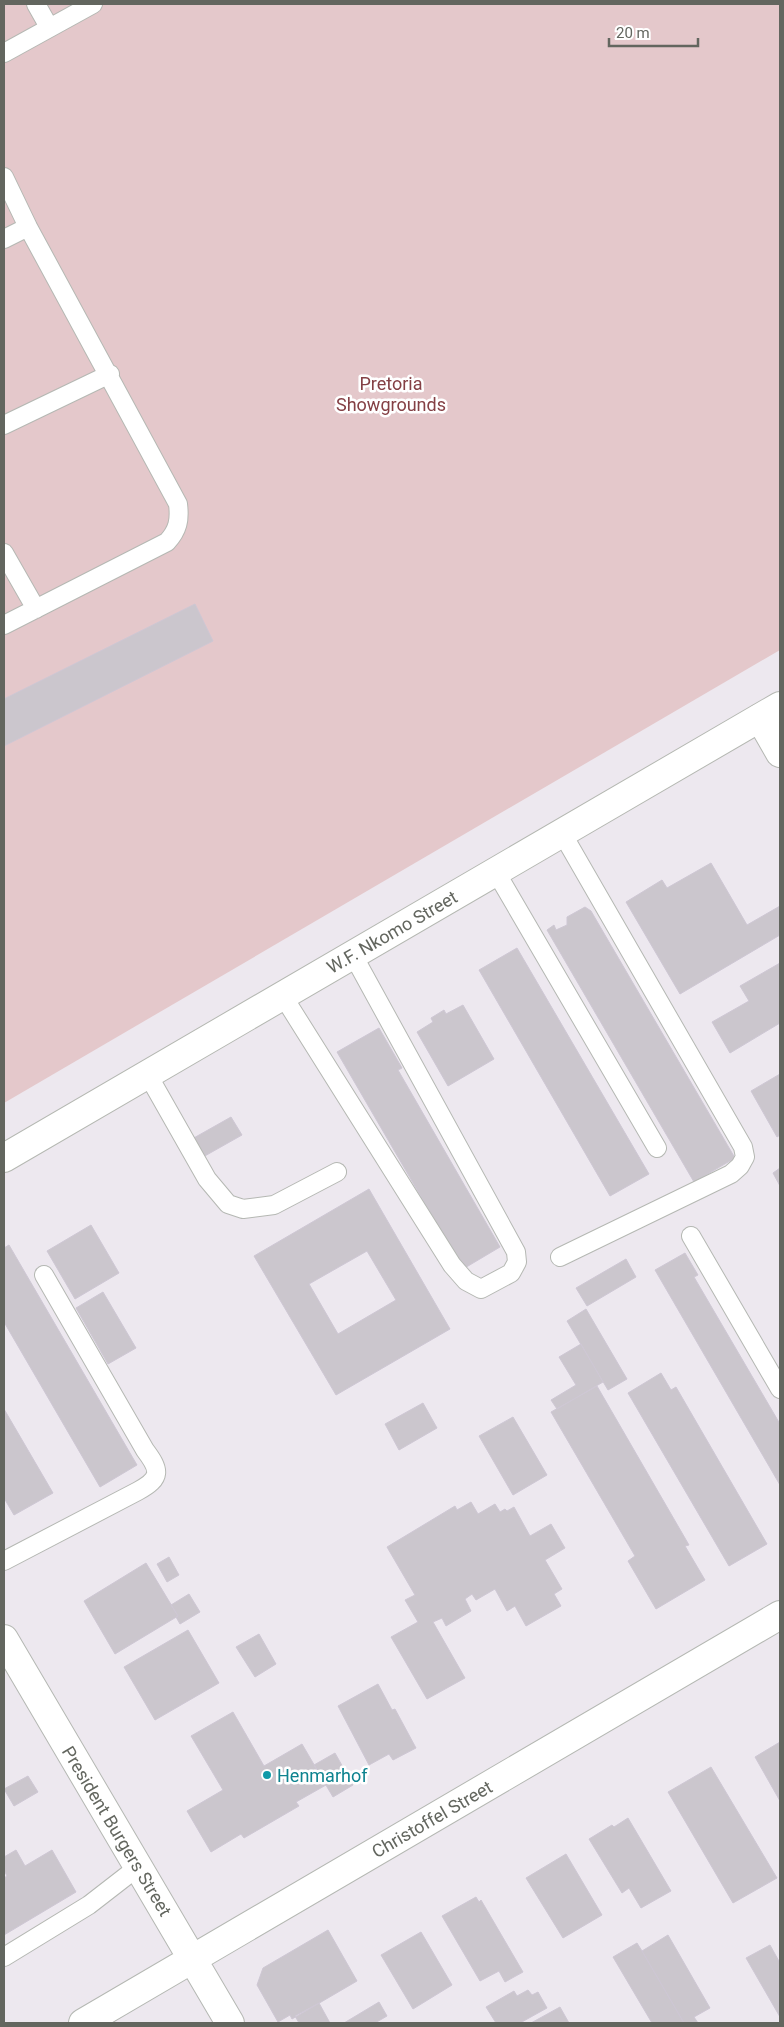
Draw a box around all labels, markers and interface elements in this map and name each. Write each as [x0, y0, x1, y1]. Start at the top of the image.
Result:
scale bar [609, 15, 698, 47]
text: 20 m [616, 24, 650, 42]
park label: Pretoria Showgrounds [336, 373, 446, 415]
street label: W.F. Nkomo Street [323, 886, 461, 978]
street label: President Burgers Street [58, 1742, 176, 1920]
place label: Henmarhof [277, 1765, 368, 1786]
marker: Henmarhof [261, 1769, 273, 1781]
street label: Christoffel Street [368, 1776, 496, 1862]

